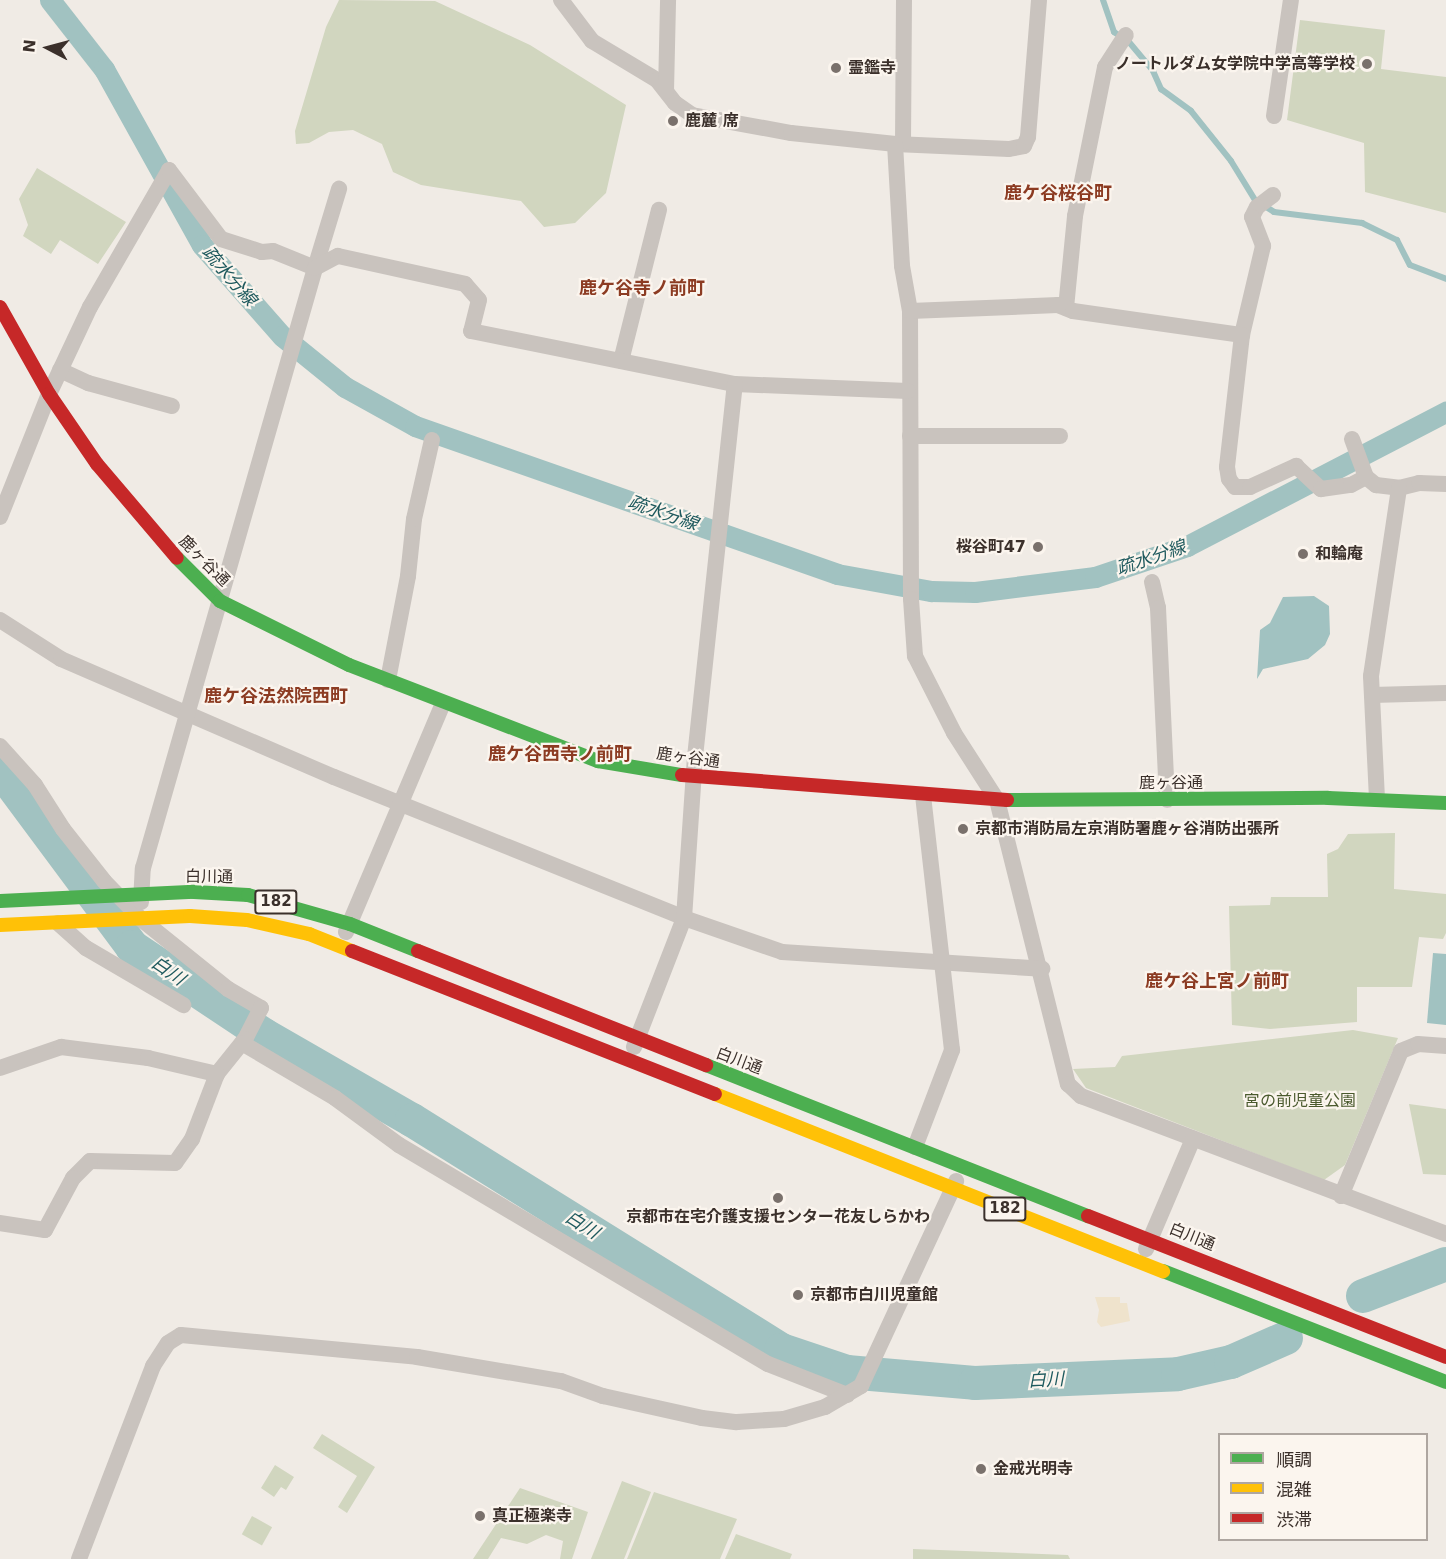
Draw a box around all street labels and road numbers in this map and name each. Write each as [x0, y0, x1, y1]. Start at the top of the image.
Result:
street label: 鹿ヶ谷通 [175, 532, 233, 590]
street label: 鹿ヶ谷通 [655, 744, 721, 772]
street label: 鹿ヶ谷通 [1139, 773, 1203, 793]
street label: 白川通 [185, 867, 233, 887]
road number: 182 [254, 890, 298, 914]
street label: 白川通 [713, 1043, 765, 1079]
road number: 182 [982, 1197, 1028, 1221]
street label: 白川通 [1166, 1219, 1218, 1255]

